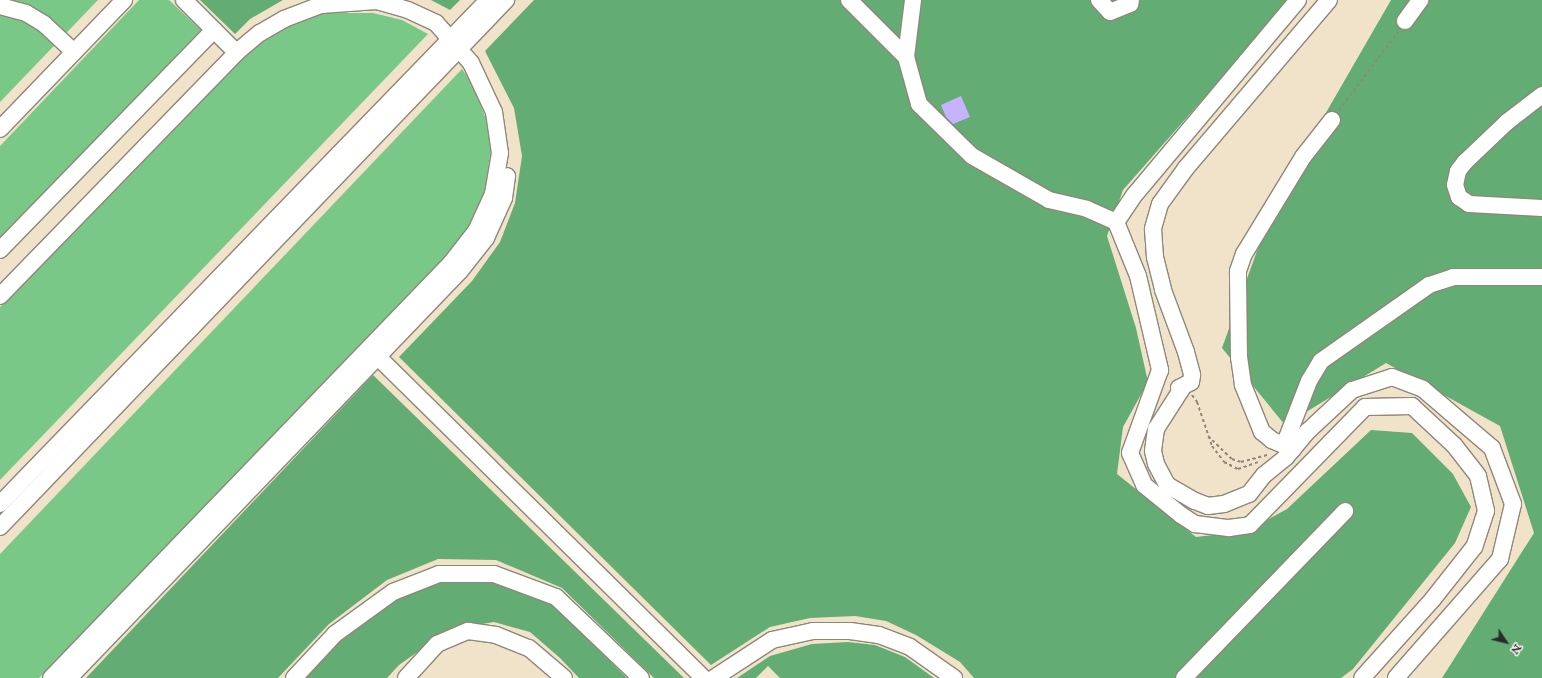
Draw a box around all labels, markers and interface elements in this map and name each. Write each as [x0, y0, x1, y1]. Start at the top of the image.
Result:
north arrow [1486, 622, 1526, 662]
text: N [1507, 641, 1524, 657]

